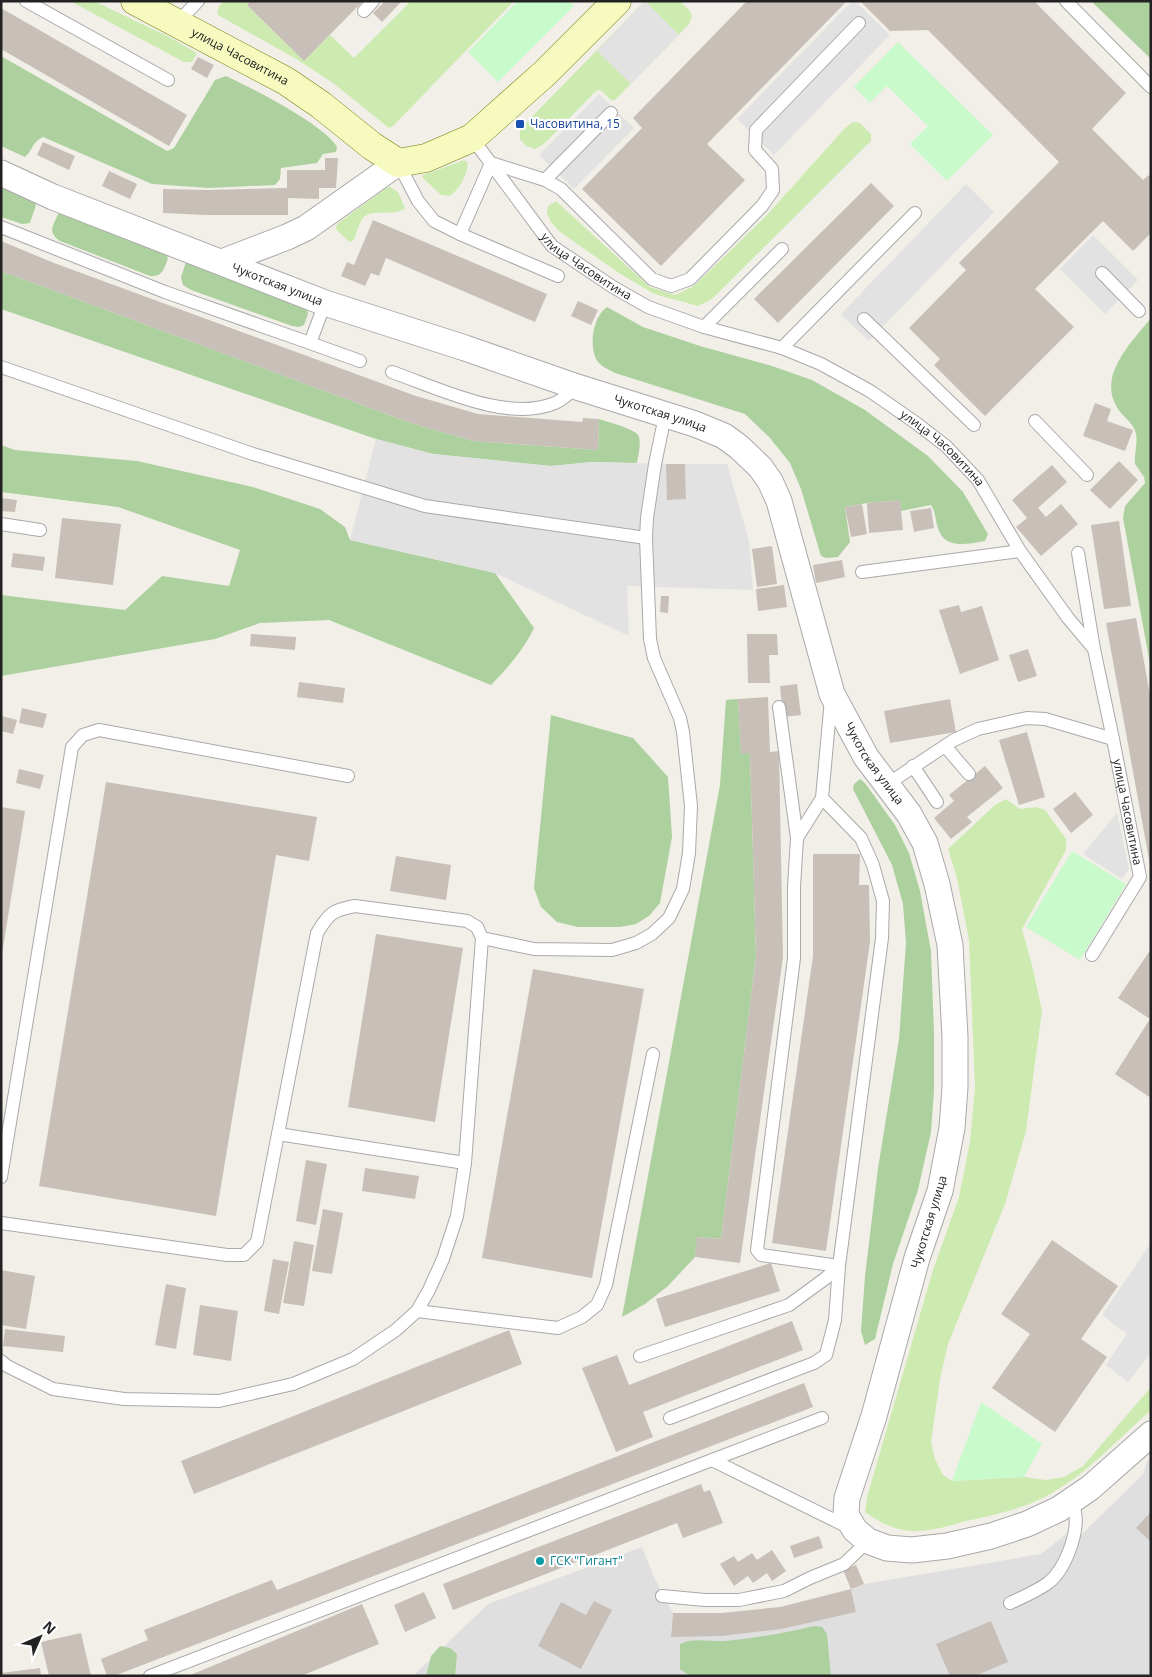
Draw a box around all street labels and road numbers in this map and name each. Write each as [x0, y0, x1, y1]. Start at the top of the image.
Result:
street label: улица Часовитина [189, 23, 292, 89]
street label: улица Часовитина [537, 229, 635, 304]
street label: Чукотская улица [229, 258, 326, 309]
street label: Чукотская улица [612, 390, 709, 436]
street label: улица Часовитина [897, 406, 989, 489]
street label: Чукотская улица [841, 719, 908, 808]
street label: улица Часовитина [1109, 757, 1147, 867]
street label: Чукотская улица [906, 1173, 951, 1270]

